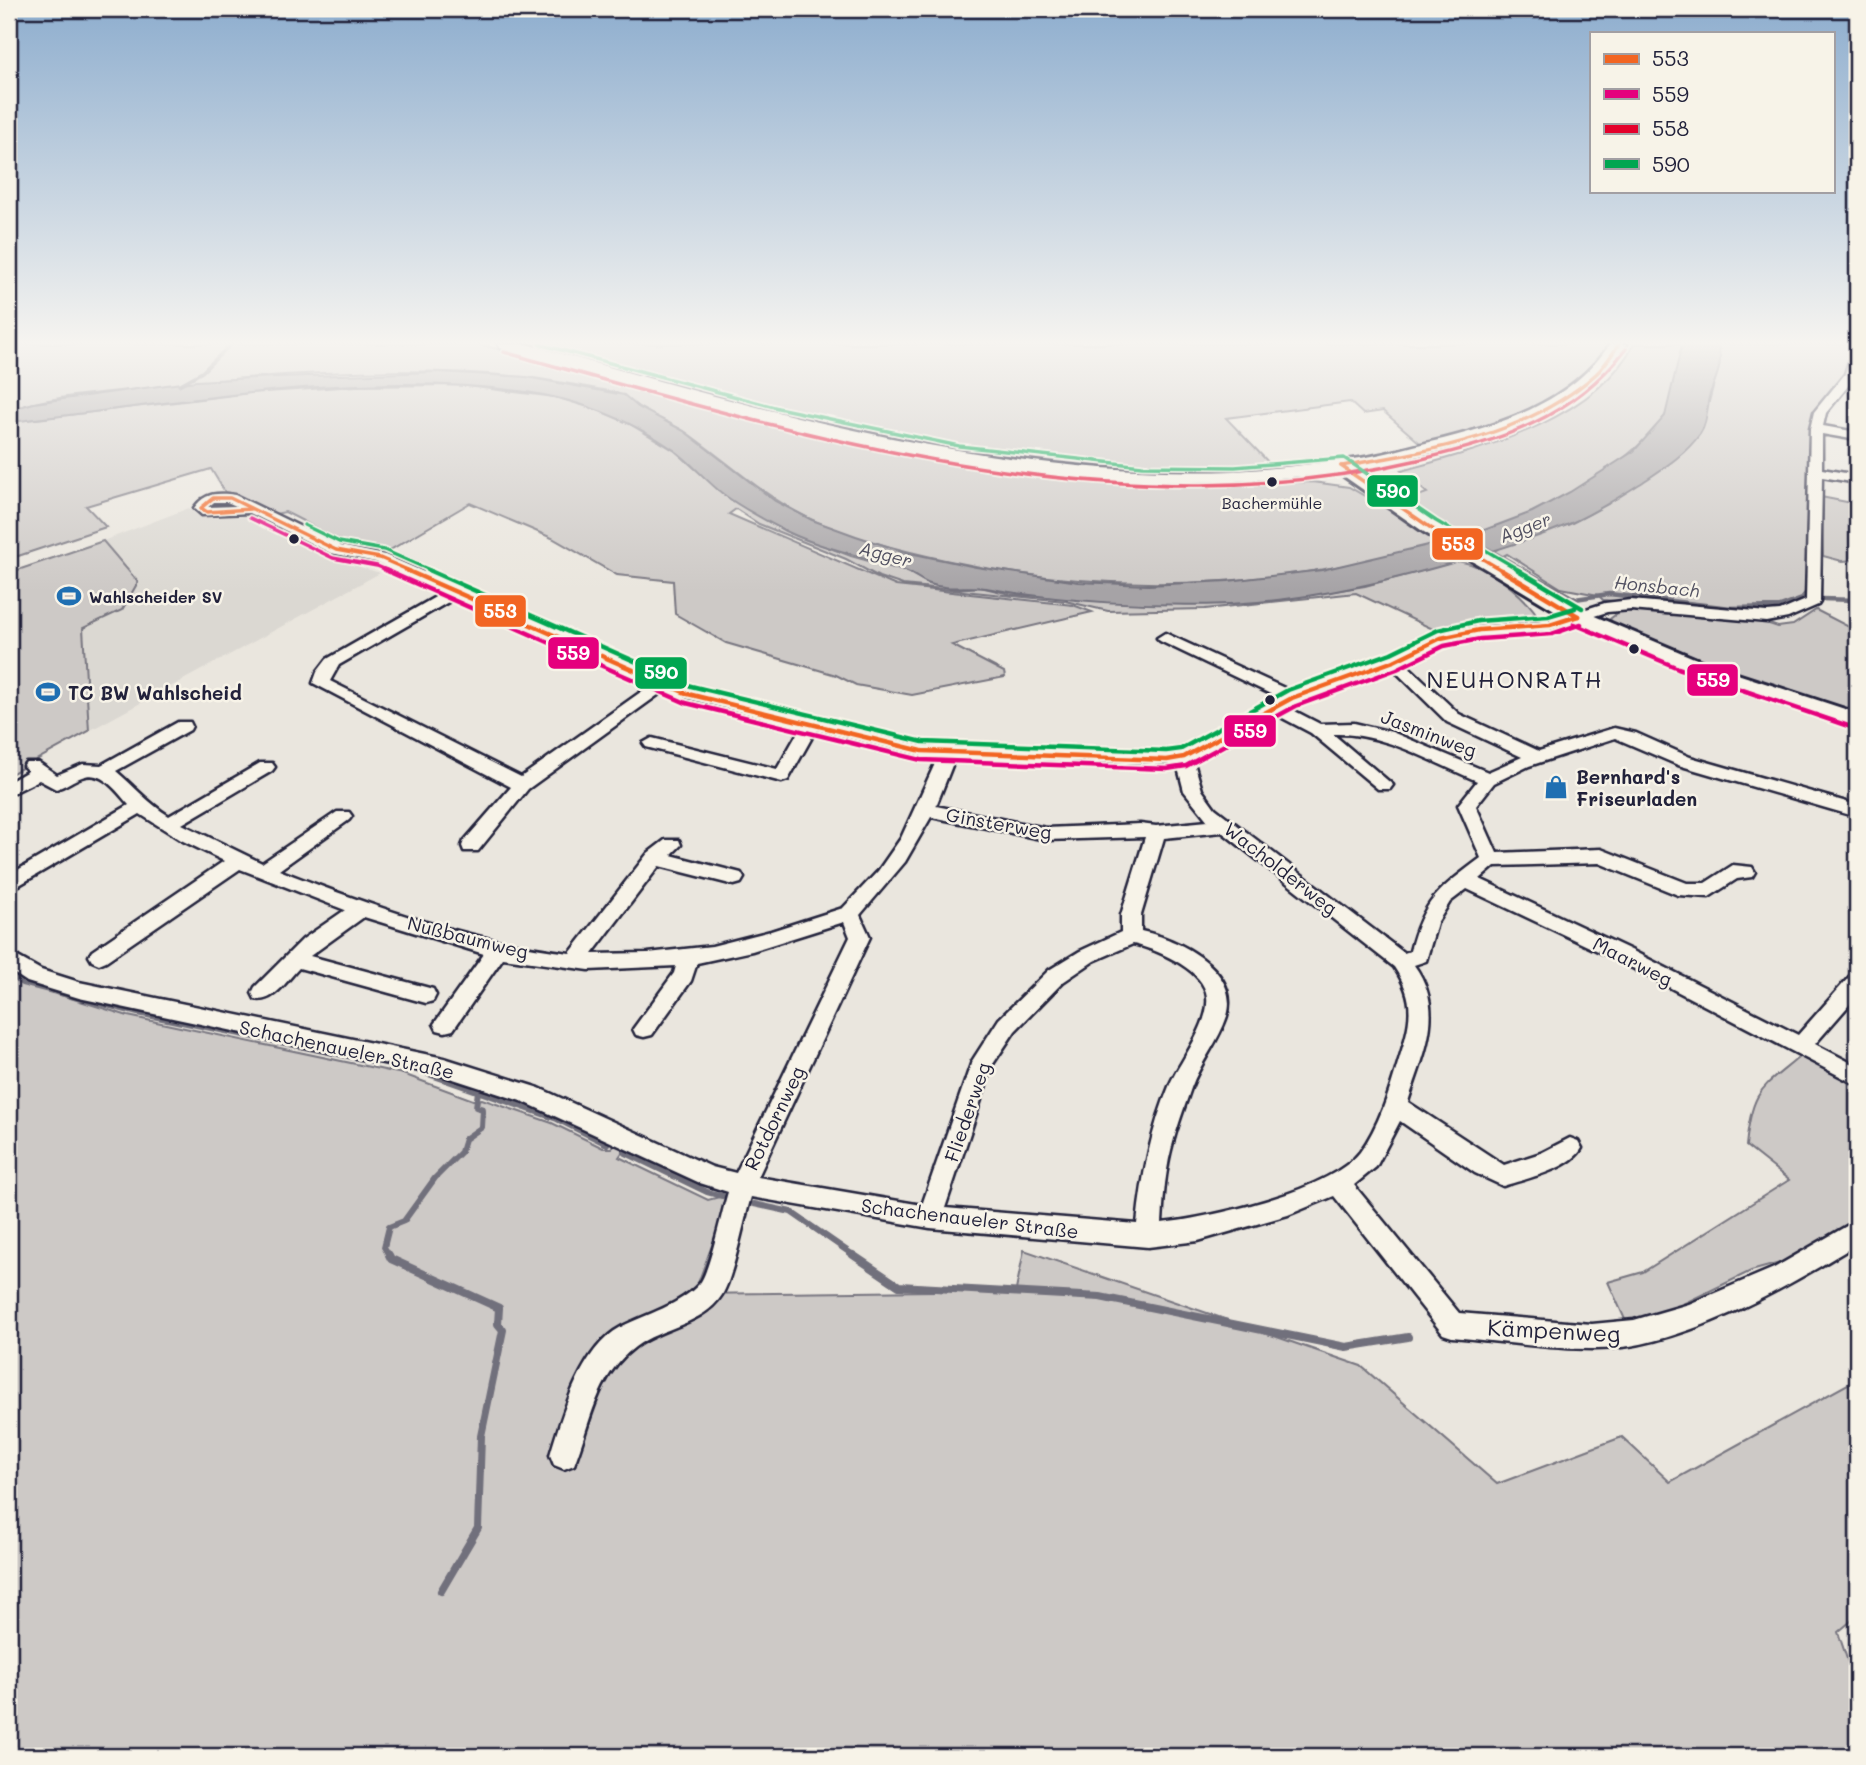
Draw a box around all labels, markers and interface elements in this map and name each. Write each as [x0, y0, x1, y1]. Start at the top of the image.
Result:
legend [1590, 32, 1834, 192]
text: 553 [1652, 44, 1689, 71]
text: 559 [1652, 80, 1689, 107]
text: 558 [1652, 114, 1689, 141]
text: 590 [1652, 150, 1690, 177]
line badge: 590 [1366, 474, 1419, 508]
marker: Bachermühle [1265, 475, 1279, 489]
text: 590 [1376, 478, 1410, 503]
place label: Bachermühle [1222, 492, 1322, 513]
water label: Agger [1496, 506, 1554, 548]
line badge: 553 [1431, 527, 1484, 561]
text: 553 [1441, 531, 1475, 556]
unlabelled marker [287, 532, 301, 546]
water label: Agger [857, 535, 915, 573]
water label: Honsbach [1613, 570, 1701, 602]
sports icon: Wahlscheider SV [55, 582, 83, 610]
place label: Wahlscheider SV [89, 586, 222, 607]
line badge: 553 [474, 594, 527, 628]
text: 553 [483, 598, 517, 623]
line badge: 559 [547, 636, 600, 670]
text: 559 [556, 640, 590, 665]
unlabelled marker [1627, 642, 1641, 656]
line badge: 590 [634, 656, 688, 690]
text: 590 [644, 659, 678, 684]
line badge: 559 [1686, 663, 1739, 697]
district label: NEUHONRATH [1427, 664, 1603, 694]
text: 559 [1696, 667, 1730, 692]
sports icon: TC BW Wahlscheid [34, 678, 62, 706]
place label: TC BW Wahlscheid [68, 680, 242, 705]
unlabelled marker [1263, 693, 1277, 707]
street label: Jasminweg [1378, 703, 1480, 763]
line badge: 559 [1223, 714, 1277, 748]
text: 559 [1233, 718, 1267, 743]
place label: Bernhard's Friseurladen [1576, 764, 1697, 811]
shop icon: Bernhard's Friseurladen [1542, 773, 1570, 801]
street label: Ginsterweg [944, 801, 1054, 845]
street label: Wacholderweg [1219, 816, 1343, 920]
street label: Nußbaumweg [405, 910, 531, 964]
street label: Maarweg [1589, 930, 1677, 992]
street label: Schachenaueler Straße [237, 1014, 457, 1084]
street label: Fliederweg [938, 1059, 996, 1165]
street label: Rotdornweg [738, 1062, 810, 1174]
street label: Schachenaueler Straße [860, 1192, 1080, 1244]
street label: Kämpenweg [1487, 1312, 1621, 1348]

